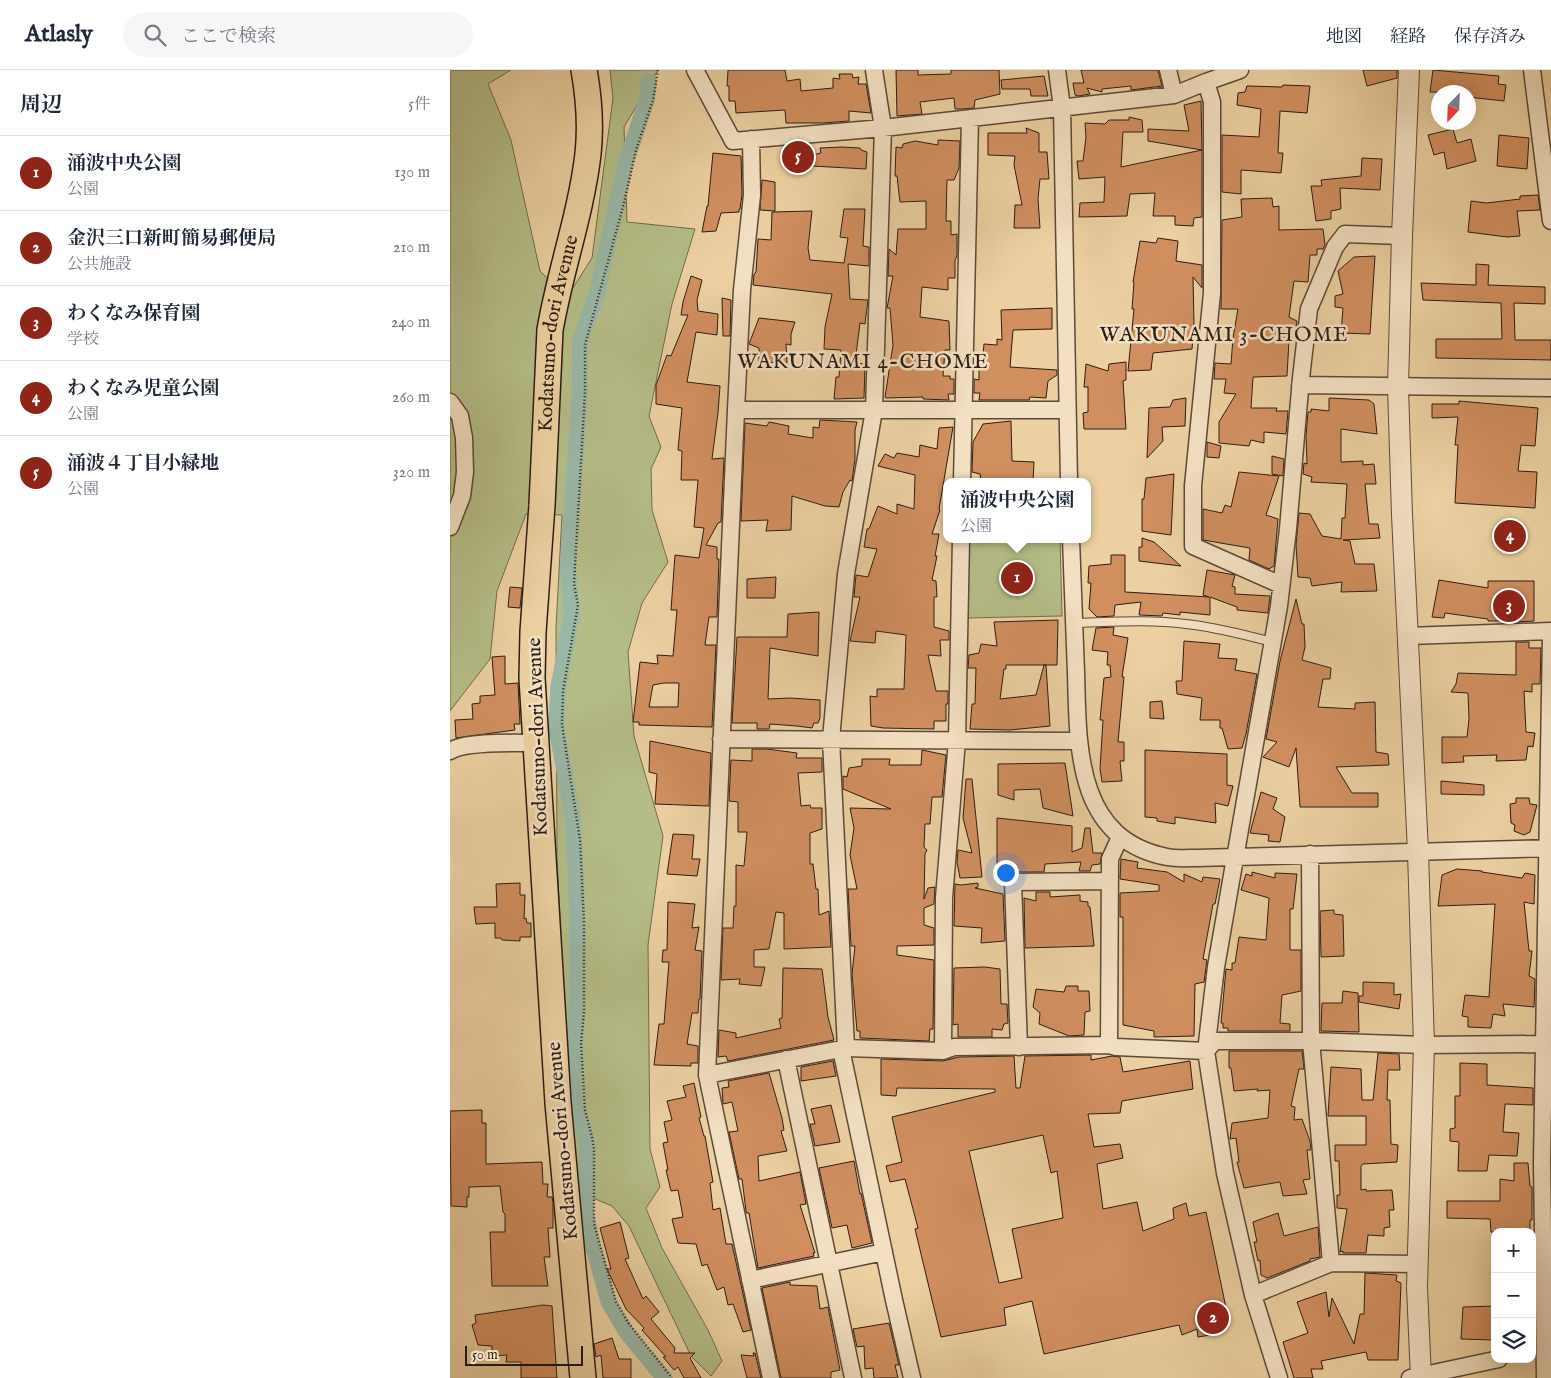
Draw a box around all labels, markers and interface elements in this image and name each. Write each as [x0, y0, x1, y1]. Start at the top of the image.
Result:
search box [123, 12, 473, 57]
text: Atlasly [25, 19, 93, 50]
icon: search [141, 21, 169, 49]
text: ここで検索 [181, 25, 276, 49]
text: 地図 [1326, 26, 1362, 49]
text: 経路 [1390, 26, 1426, 49]
text: 保存済み [1454, 26, 1526, 49]
north arrow [1431, 85, 1476, 130]
text: 周辺 [20, 92, 62, 119]
text: 5件 [408, 95, 430, 115]
pin: 5 [782, 138, 814, 176]
text: 涌波中央公園 [67, 152, 181, 176]
text: 1 [33, 163, 39, 183]
text: 130 m [394, 163, 430, 183]
text: 公園 [67, 180, 99, 200]
text: 金沢三口新町簡易郵便局 [67, 227, 276, 251]
street label: Kodatsuno-dori Avenue [533, 232, 584, 433]
text: 2 [32, 238, 40, 258]
text: 210 m [393, 238, 430, 258]
text: 公共施設 [67, 255, 131, 275]
text: わくなみ保育園 [67, 302, 200, 326]
text: 3 [33, 313, 39, 333]
text: 240 m [391, 313, 430, 333]
district label: WAKUNAMI 3-CHOME [1099, 322, 1349, 349]
text: 学校 [67, 330, 99, 350]
district label: WAKUNAMI 4-CHOME [737, 349, 989, 376]
text: わくなみ児童公園 [67, 377, 219, 401]
text: 4 [32, 388, 40, 408]
text: 260 m [392, 388, 430, 408]
text: 公園 [67, 405, 99, 425]
text: 涌波４丁目小緑地 [67, 452, 219, 476]
text: 5 [33, 463, 39, 483]
text: 320 m [393, 463, 430, 483]
popup [943, 478, 1091, 543]
text: 公園 [67, 480, 99, 500]
text: 涌波中央公園 [960, 489, 1074, 513]
text: 公園 [960, 517, 992, 537]
pin: 4 [1494, 517, 1526, 555]
pin: 1 [1001, 559, 1033, 597]
pin: 3 [1493, 587, 1525, 625]
street label: Kodatsuno-dori Avenue [522, 637, 554, 837]
your location [993, 860, 1019, 886]
street label: Kodatsuno-dori Avenue [542, 1041, 584, 1241]
map controls [1491, 1228, 1536, 1363]
button: + [1491, 1228, 1536, 1273]
button: − [1491, 1273, 1536, 1318]
pin: 2 [1197, 1299, 1229, 1337]
button: layers [1491, 1318, 1536, 1363]
scale bar [465, 1343, 582, 1366]
text: 50 m [472, 1346, 498, 1364]

